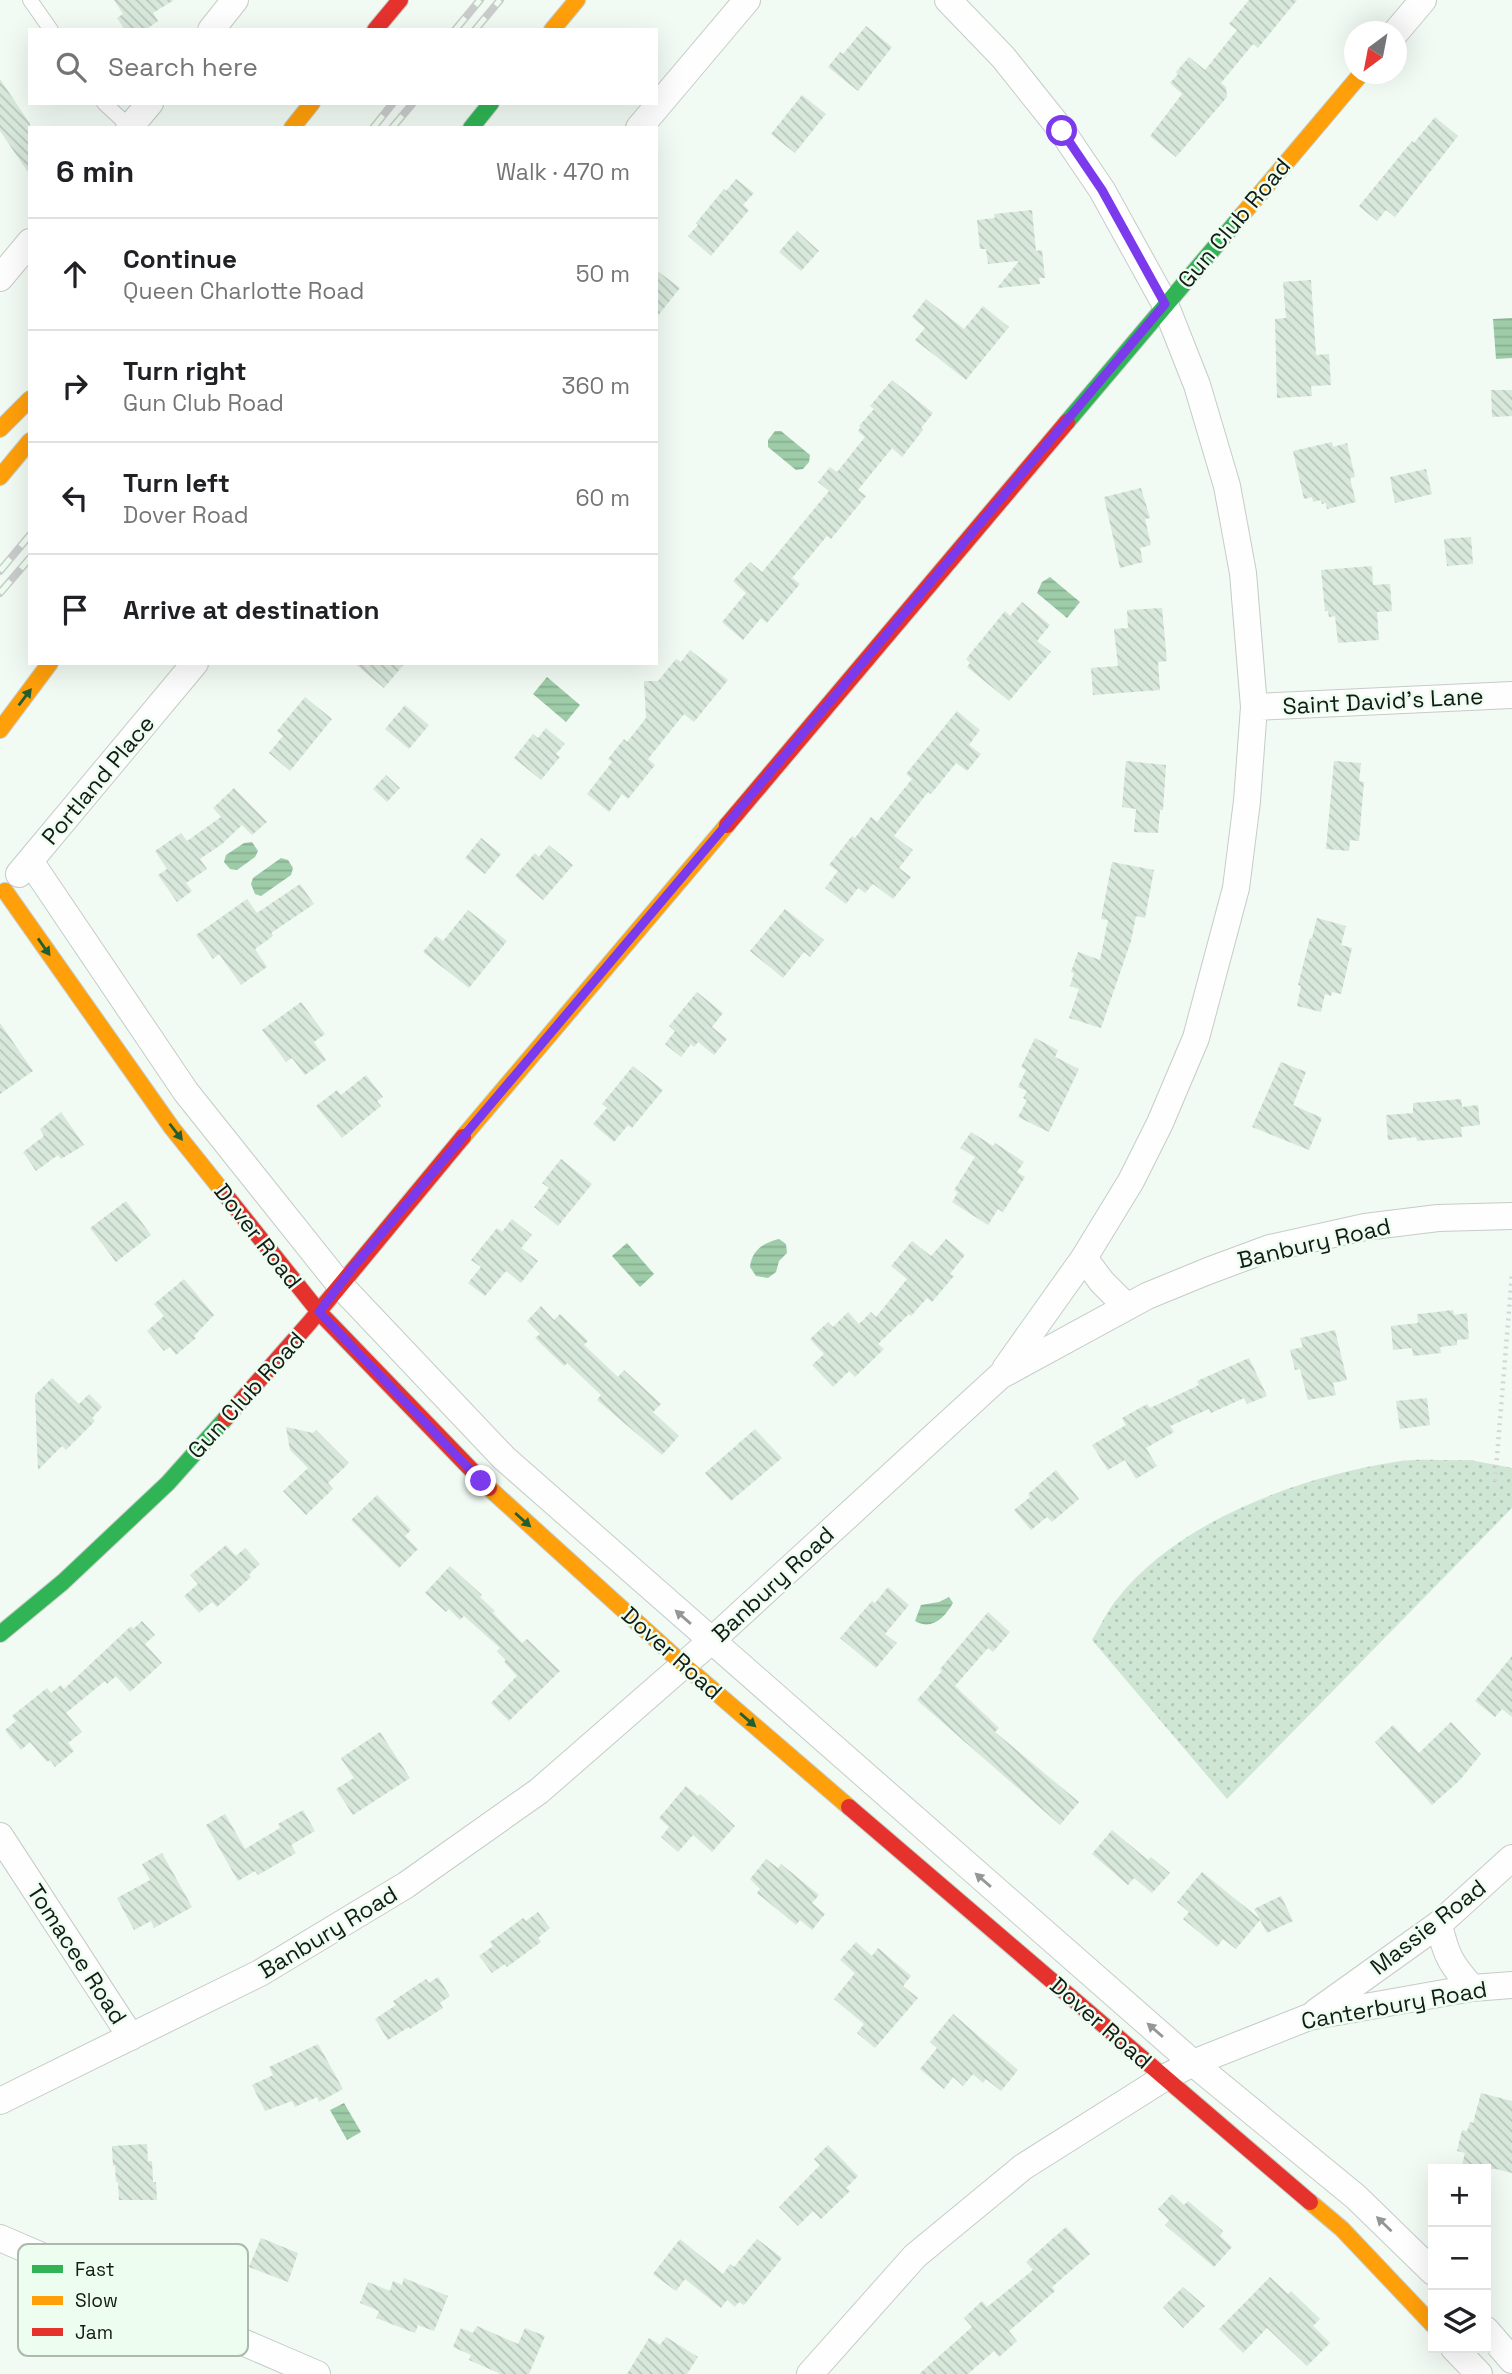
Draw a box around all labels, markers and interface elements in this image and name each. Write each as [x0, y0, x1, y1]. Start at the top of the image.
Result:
north arrow [1344, 21, 1407, 84]
search box [28, 28, 658, 105]
icon: search [52, 48, 90, 86]
text: Search here [108, 50, 258, 84]
route start [1046, 115, 1077, 146]
text: 6 min [56, 152, 134, 191]
street label: Gun Club Road [1171, 152, 1297, 294]
text: Walk · 470 m [496, 157, 630, 187]
text: Continue [123, 242, 237, 276]
icon: ahead [56, 255, 94, 293]
text: 50 m [576, 259, 630, 289]
text: Queen Charlotte Road [123, 276, 364, 306]
text: Turn right [123, 354, 247, 388]
icon: right [56, 367, 94, 405]
text: 360 m [562, 371, 630, 401]
text: Gun Club Road [123, 388, 284, 418]
text: Turn left [123, 466, 230, 500]
icon: left [56, 479, 94, 517]
text: 60 m [575, 483, 630, 513]
text: Dover Road [123, 500, 249, 530]
icon: arrive [56, 591, 94, 629]
text: Arrive at destination [123, 593, 380, 627]
street label: Saint David's Lane [1282, 681, 1484, 721]
one-way arrow [18, 688, 33, 706]
street label: Portland Place [35, 709, 161, 851]
one-way arrow [37, 938, 51, 956]
one-way arrow [169, 1123, 183, 1142]
street label: Dover Road [208, 1177, 308, 1295]
street label: Banbury Road [1234, 1211, 1394, 1275]
street label: Gun Club Road [181, 1325, 311, 1465]
route end [465, 1465, 496, 1496]
one-way arrow [515, 1512, 532, 1527]
street label: Banbury Road [706, 1520, 840, 1648]
street label: Dover Road [615, 1600, 729, 1706]
one-way arrow [674, 1609, 692, 1625]
one-way arrow [740, 1712, 757, 1727]
street label: Massie Road [1364, 1872, 1492, 1982]
one-way arrow [975, 1873, 992, 1888]
street label: Tomacee Road [20, 1878, 134, 2030]
street label: Banbury Road [253, 1879, 403, 1985]
street label: Dover Road [1044, 1970, 1158, 2076]
street label: Canterbury Road [1299, 1974, 1489, 2036]
one-way arrow [1146, 2023, 1163, 2038]
map controls [1428, 2164, 1491, 2353]
button: + [1428, 2164, 1491, 2227]
one-way arrow [1376, 2217, 1393, 2233]
button: − [1428, 2227, 1491, 2290]
legend [18, 2244, 248, 2356]
text: Fast [75, 2257, 115, 2282]
text: Slow [75, 2288, 118, 2313]
button: layers [1428, 2290, 1491, 2353]
text: Jam [75, 2320, 113, 2345]

